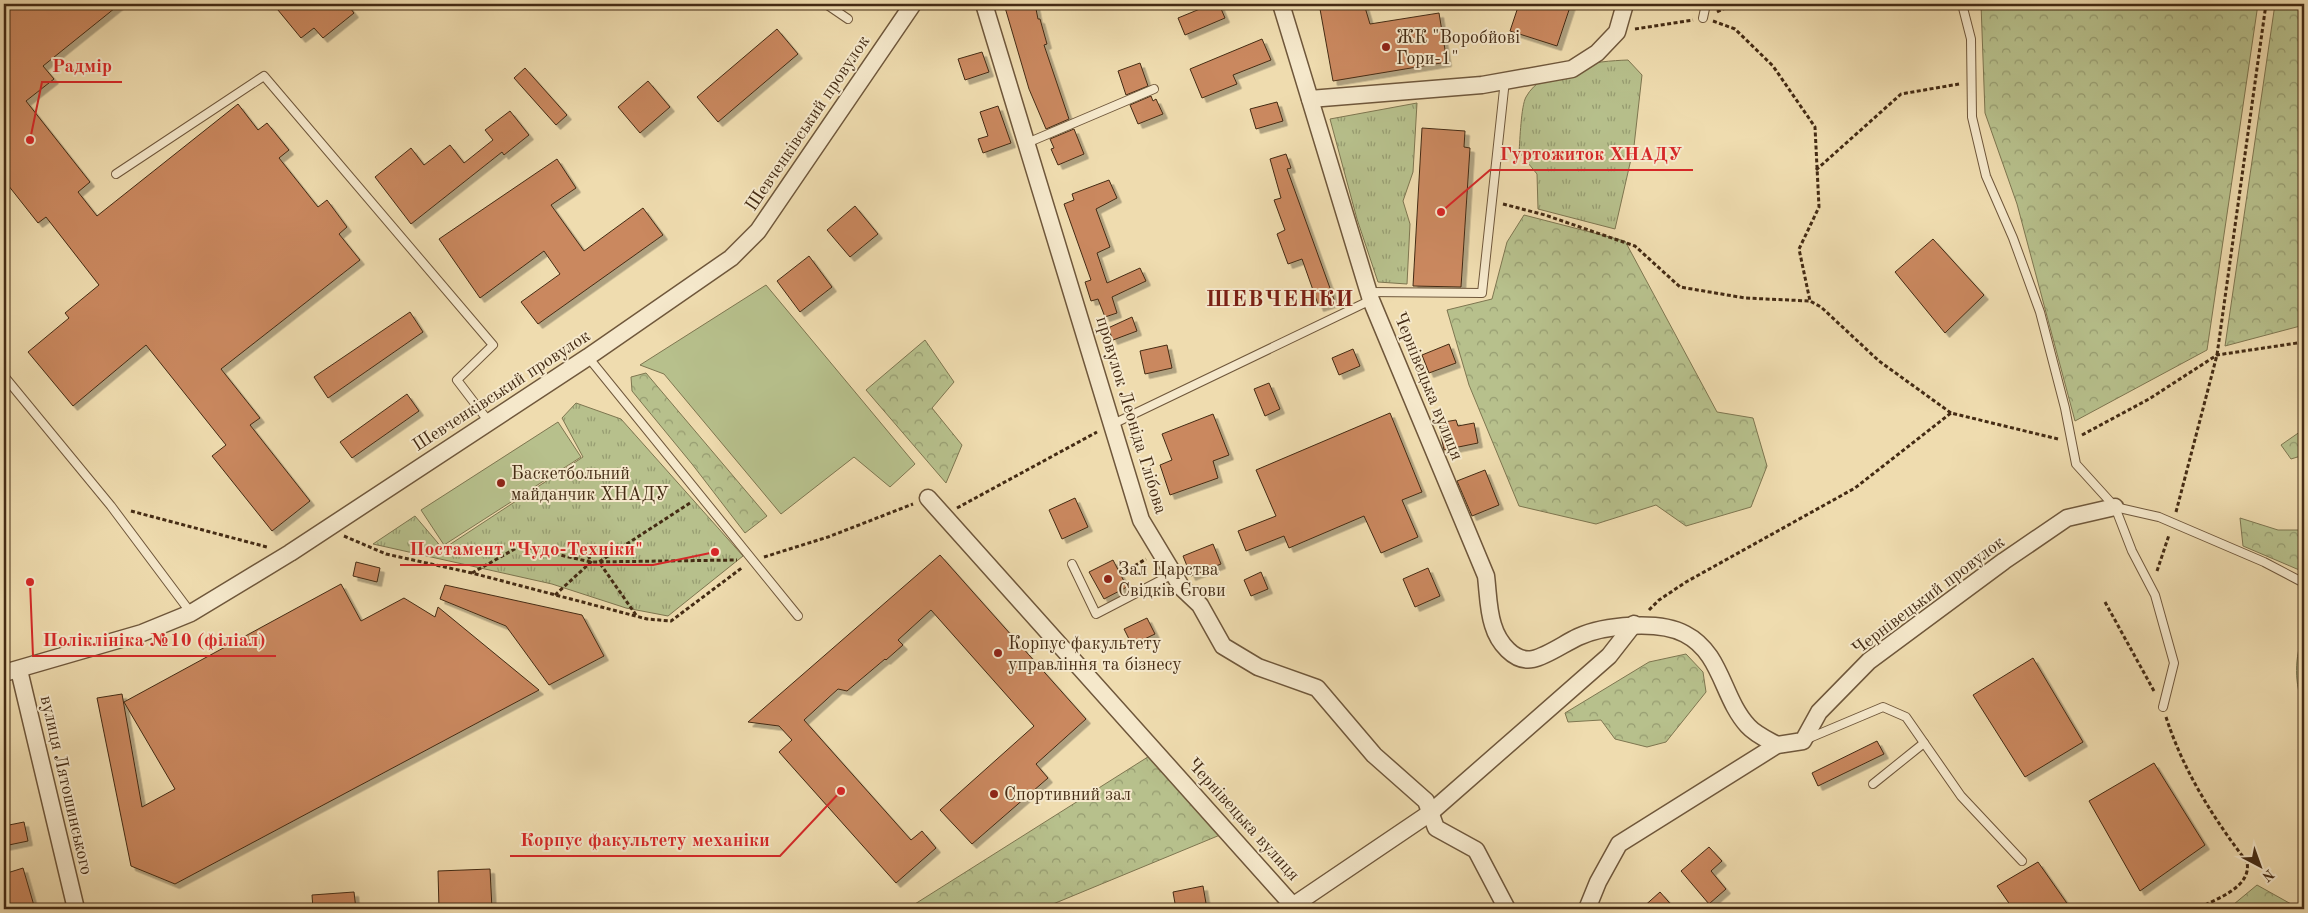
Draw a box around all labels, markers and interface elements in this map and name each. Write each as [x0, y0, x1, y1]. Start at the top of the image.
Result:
place label: ЖК "Воробйові Гори-1" [1396, 29, 1520, 68]
street label: Шевченківський провулок [742, 33, 873, 215]
marker: ЖК "Воробйові Гори-1" [1380, 41, 1392, 53]
callout: Радмір [42, 48, 122, 82]
text: Радмір [52, 58, 112, 77]
callout: Гуртожиток ХНАДУ [1490, 136, 1693, 170]
text: Гуртожиток ХНАДУ [1500, 146, 1683, 165]
district label: ШЕВЧЕНКИ [1206, 289, 1354, 311]
street label: Чернівецька вулиця [1390, 310, 1466, 463]
street label: провулок Леоніда Глібова [1092, 314, 1170, 516]
street label: Шевченківський провулок [410, 327, 593, 455]
place label: Баскетбольний майданчик ХНАДУ [511, 465, 669, 504]
marker: Баскетбольний майданчик ХНАДУ [495, 477, 507, 489]
callout: Постамент "Чудо-Техніки" [400, 531, 653, 565]
street label: Чернівецький провулок [1849, 533, 2008, 659]
text: Постамент "Чудо-Техніки" [409, 541, 643, 560]
place label: Зал Царства Свідків Єгови [1118, 561, 1226, 600]
marker: Зал Царства Свідків Єгови [1102, 573, 1114, 585]
callout: Поліклініка №10 (філіал) [33, 622, 276, 656]
text: Поліклініка №10 (філіал) [43, 632, 265, 651]
place label: Корпус факультету управління та бізнесу [1008, 635, 1182, 674]
marker: Корпус факультету управління та бізнесу [992, 647, 1004, 659]
street label: вулиця Лятошинського [37, 694, 95, 877]
street label: Чернівецька вулиця [1184, 755, 1303, 884]
place label: Спортивний зал [1004, 786, 1131, 804]
marker: Спортивний зал [988, 788, 1000, 800]
callout: Корпус факультету механіки [510, 822, 780, 856]
text: Корпус факультету механіки [520, 832, 770, 851]
north arrow [2236, 840, 2286, 890]
text: N [2259, 866, 2277, 884]

